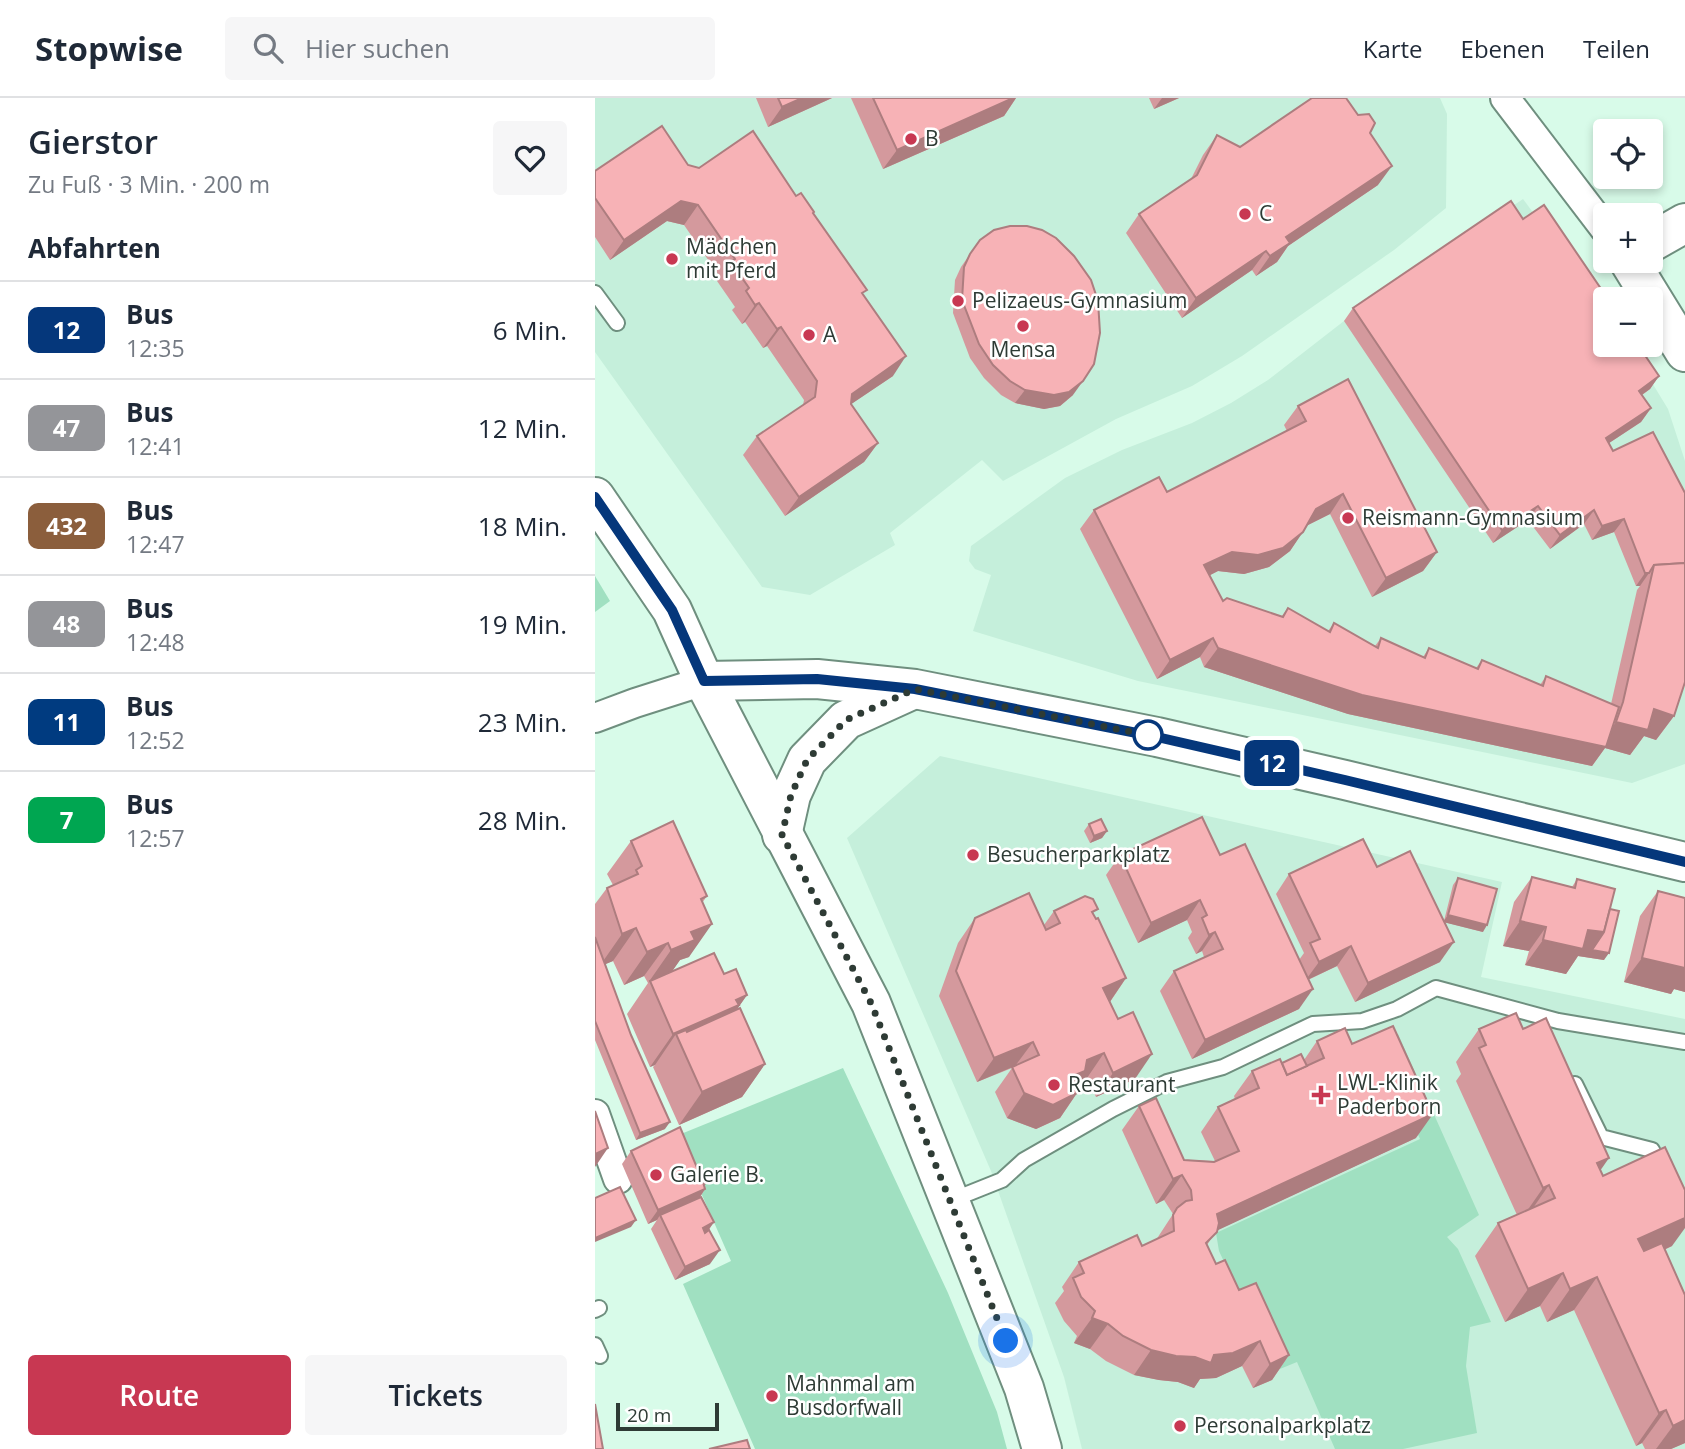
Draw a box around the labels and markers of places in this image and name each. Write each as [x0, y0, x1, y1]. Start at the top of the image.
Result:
place label: B [925, 124, 939, 152]
marker: B [903, 131, 919, 147]
place label: C [1259, 199, 1272, 227]
marker: C [1237, 206, 1253, 222]
place label: Mädchen mit Pferd [686, 232, 777, 284]
marker: Mädchen mit Pferd [664, 251, 680, 267]
place label: Pelizaeus-Gymnasium [972, 286, 1187, 314]
marker: Pelizaeus-Gymnasium [950, 293, 966, 309]
marker: Mensa [1015, 318, 1031, 334]
place label: A [823, 320, 837, 348]
marker: A [801, 327, 817, 343]
place label: Mensa [990, 335, 1056, 363]
place label: Reismann-Gymnasium [1362, 503, 1583, 531]
marker: Reismann-Gymnasium [1340, 510, 1356, 526]
unlabelled marker [1133, 720, 1163, 750]
place label: Besucherparkplatz [987, 840, 1170, 868]
marker: Besucherparkplatz [965, 847, 981, 863]
place label: LWL-Klinik Paderborn [1337, 1068, 1441, 1120]
place label: Restaurant [1068, 1070, 1175, 1098]
marker: Restaurant [1046, 1077, 1062, 1093]
marker: LWL-Klinik Paderborn [1311, 1085, 1331, 1105]
place label: Galerie B. [670, 1160, 764, 1188]
marker: Galerie B. [648, 1167, 664, 1183]
place label: Mahnmal am Busdorfwall [786, 1369, 915, 1421]
marker: Mahnmal am Busdorfwall [764, 1388, 780, 1404]
place label: Personalparkplatz [1194, 1411, 1371, 1439]
marker: Personalparkplatz [1172, 1418, 1188, 1434]

